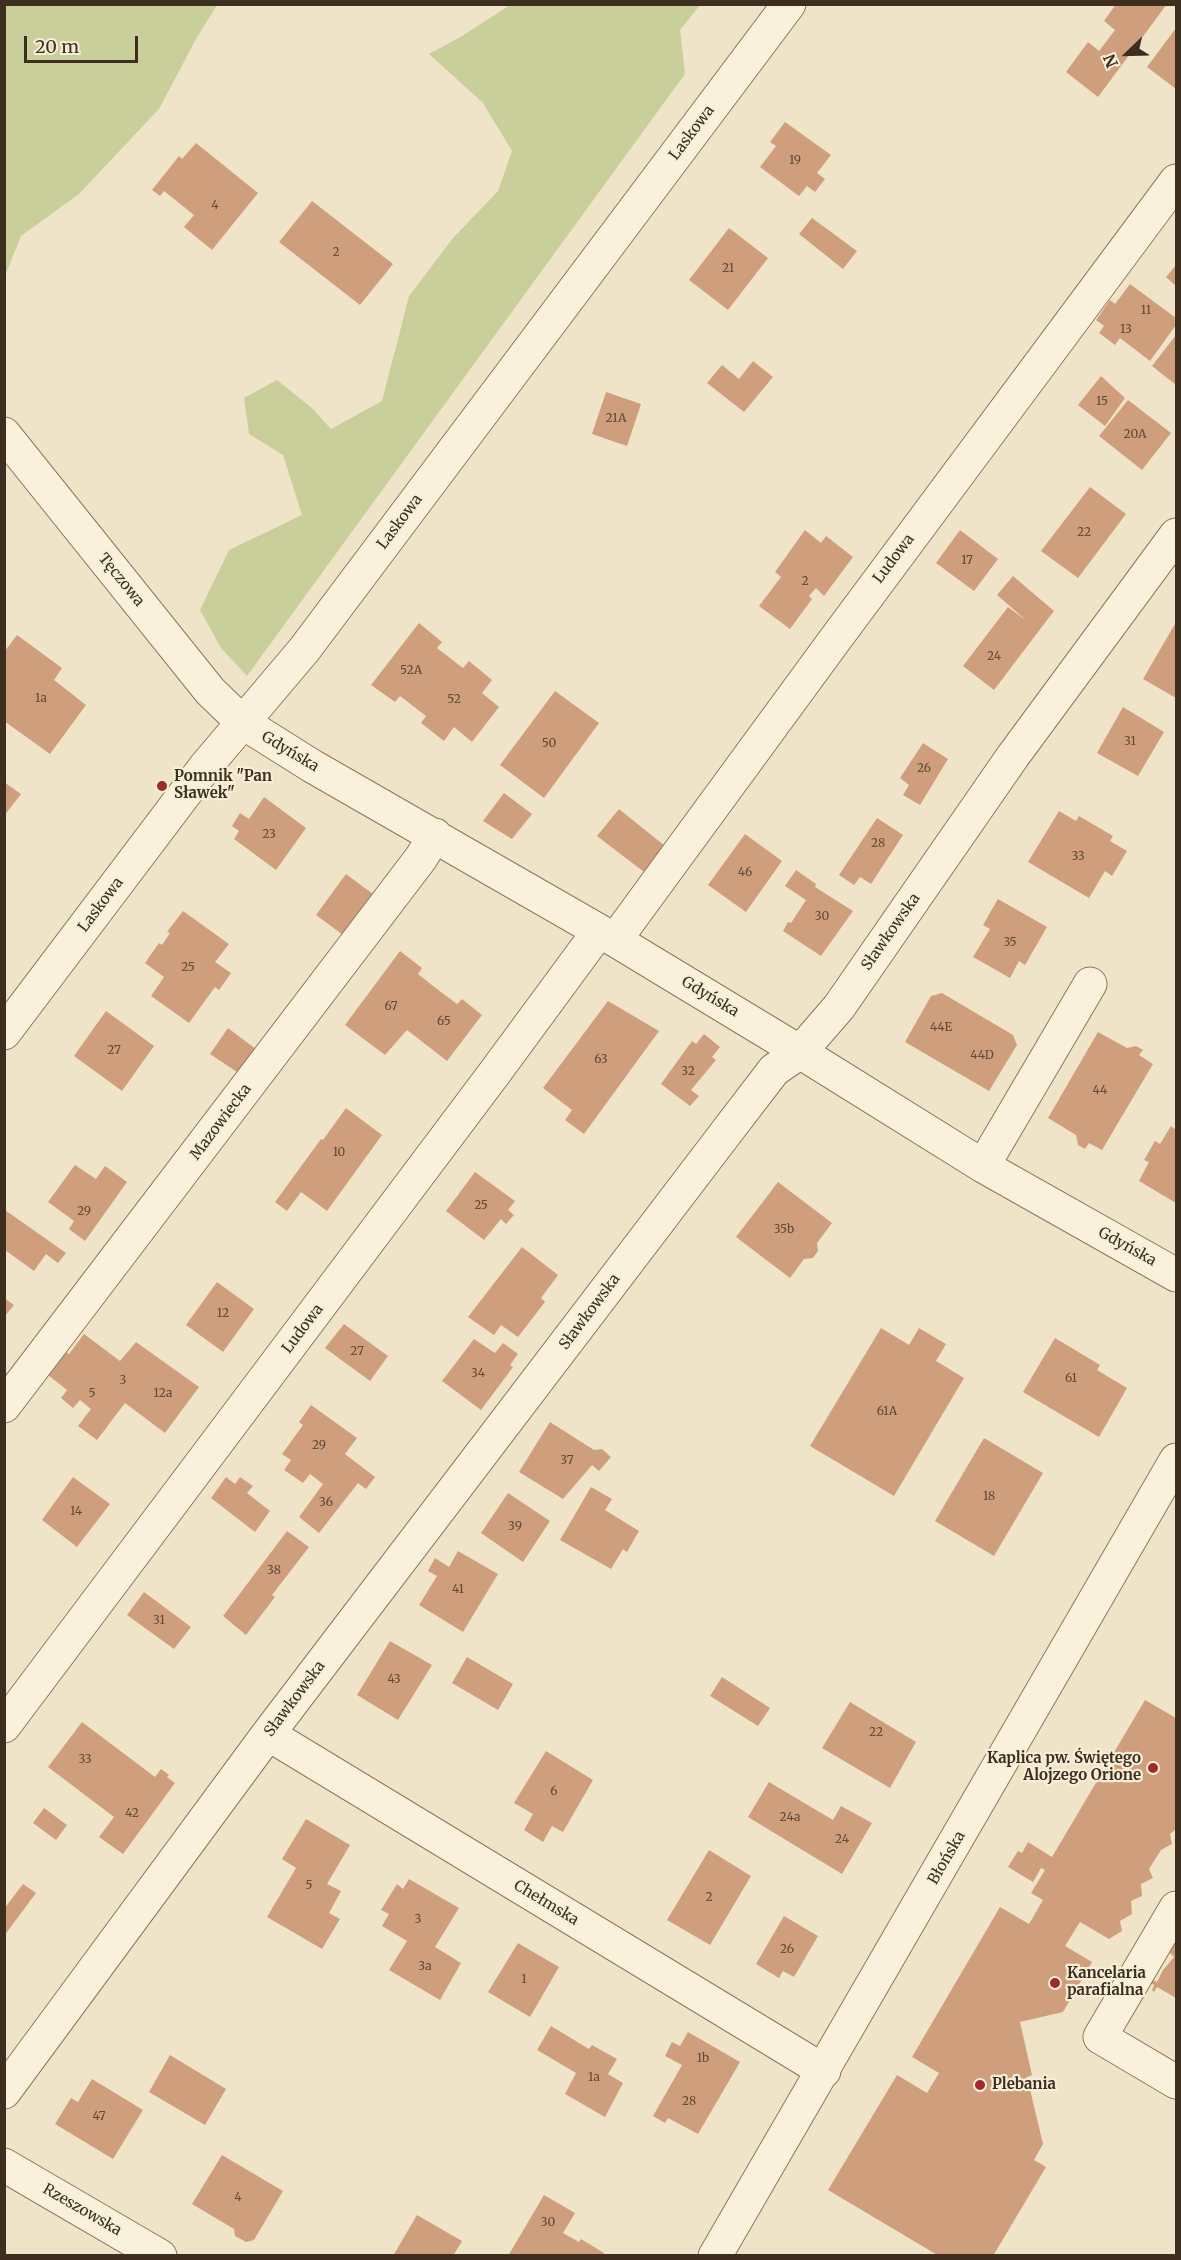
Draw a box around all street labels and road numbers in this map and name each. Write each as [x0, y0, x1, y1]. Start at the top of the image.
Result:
street label: Laskowa [666, 102, 718, 164]
street label: Laskowa [374, 491, 426, 553]
street label: Ludowa [870, 531, 918, 587]
street label: Tęczowa [94, 550, 148, 610]
street label: Gdyńska [258, 728, 322, 776]
street label: Laskowa [75, 874, 127, 936]
street label: Sławkowska [858, 890, 924, 974]
street label: Gdyńska [678, 973, 742, 1021]
street label: Mazowiecka [187, 1080, 255, 1164]
street label: Gdyńska [1095, 1224, 1159, 1270]
street label: Sławkowska [556, 1271, 624, 1353]
street label: Ludowa [279, 1301, 327, 1357]
street label: Sławkowska [261, 1658, 329, 1740]
street label: Błońska [925, 1828, 969, 1888]
street label: Chełmska [510, 1877, 582, 1929]
street label: Rzeszowska [39, 2180, 125, 2240]

